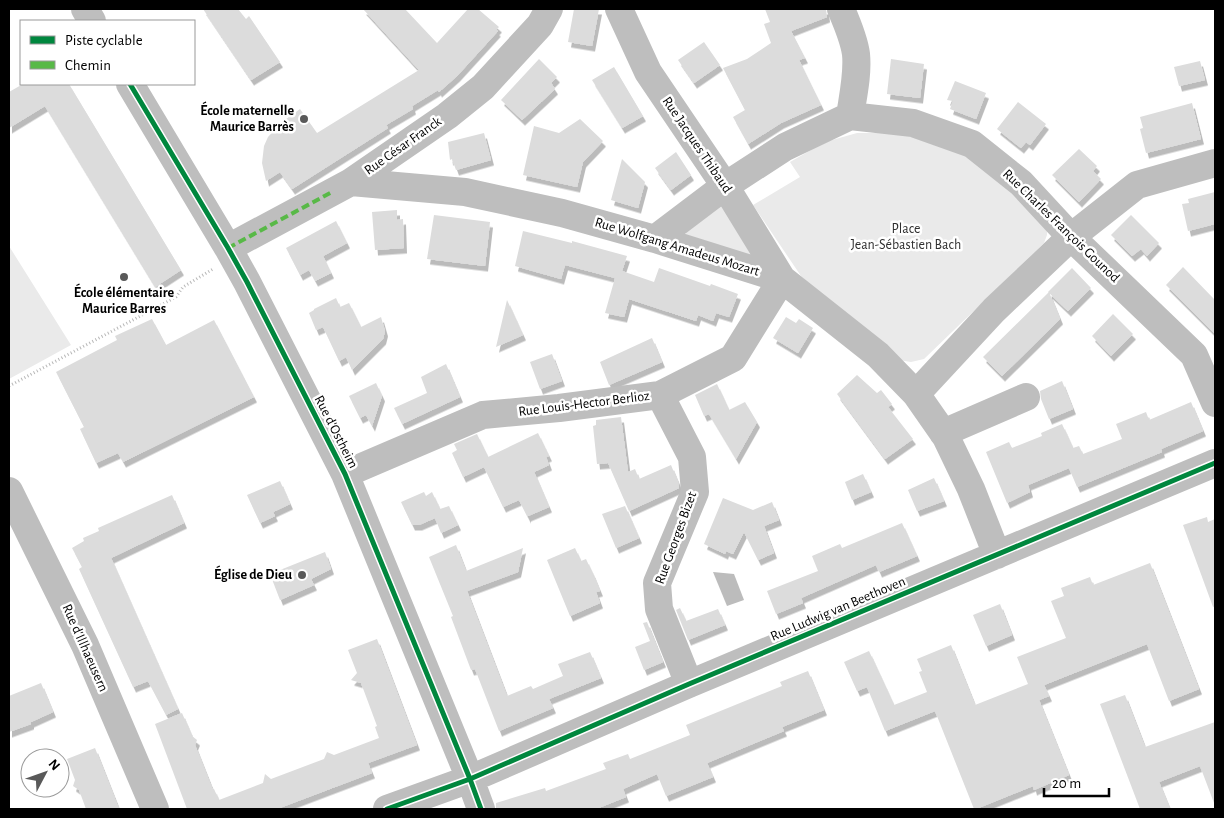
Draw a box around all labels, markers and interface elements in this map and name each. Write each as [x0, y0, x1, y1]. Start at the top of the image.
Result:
legend [20, 20, 195, 85]
text: Piste cyclable [65, 33, 143, 48]
text: Chemin [65, 58, 111, 73]
street label: Rue Jacques Thibaud [660, 94, 734, 196]
place label: École maternelle Maurice Barrès [200, 101, 294, 134]
marker: École maternelle Maurice Barrès [298, 113, 310, 125]
street label: Rue César Franck [362, 114, 445, 178]
street label: Rue Charles François Gounod [1000, 167, 1122, 285]
street label: Rue Wolfgang Amadeus Mozart [593, 215, 761, 279]
park label: Place Jean-Sébastien Bach [851, 222, 961, 252]
marker: École élémentaire Maurice Barres [118, 271, 130, 283]
place label: École élémentaire Maurice Barres [74, 283, 175, 316]
street label: Rue Louis-Hector Berlioz [518, 389, 651, 419]
street label: Rue d'Ostheim [312, 393, 360, 471]
street label: Rue Georges Bizet [653, 489, 699, 586]
place label: Église de Dieu [214, 565, 293, 582]
marker: Église de Dieu [296, 569, 308, 581]
street label: Rue Ludwig van Beethoven [768, 574, 908, 644]
street label: Rue d'Illhaeusern [59, 602, 111, 694]
north arrow [20, 748, 70, 798]
text: N [46, 757, 63, 773]
scale bar [1044, 766, 1109, 798]
text: 20 m [1052, 776, 1081, 791]

